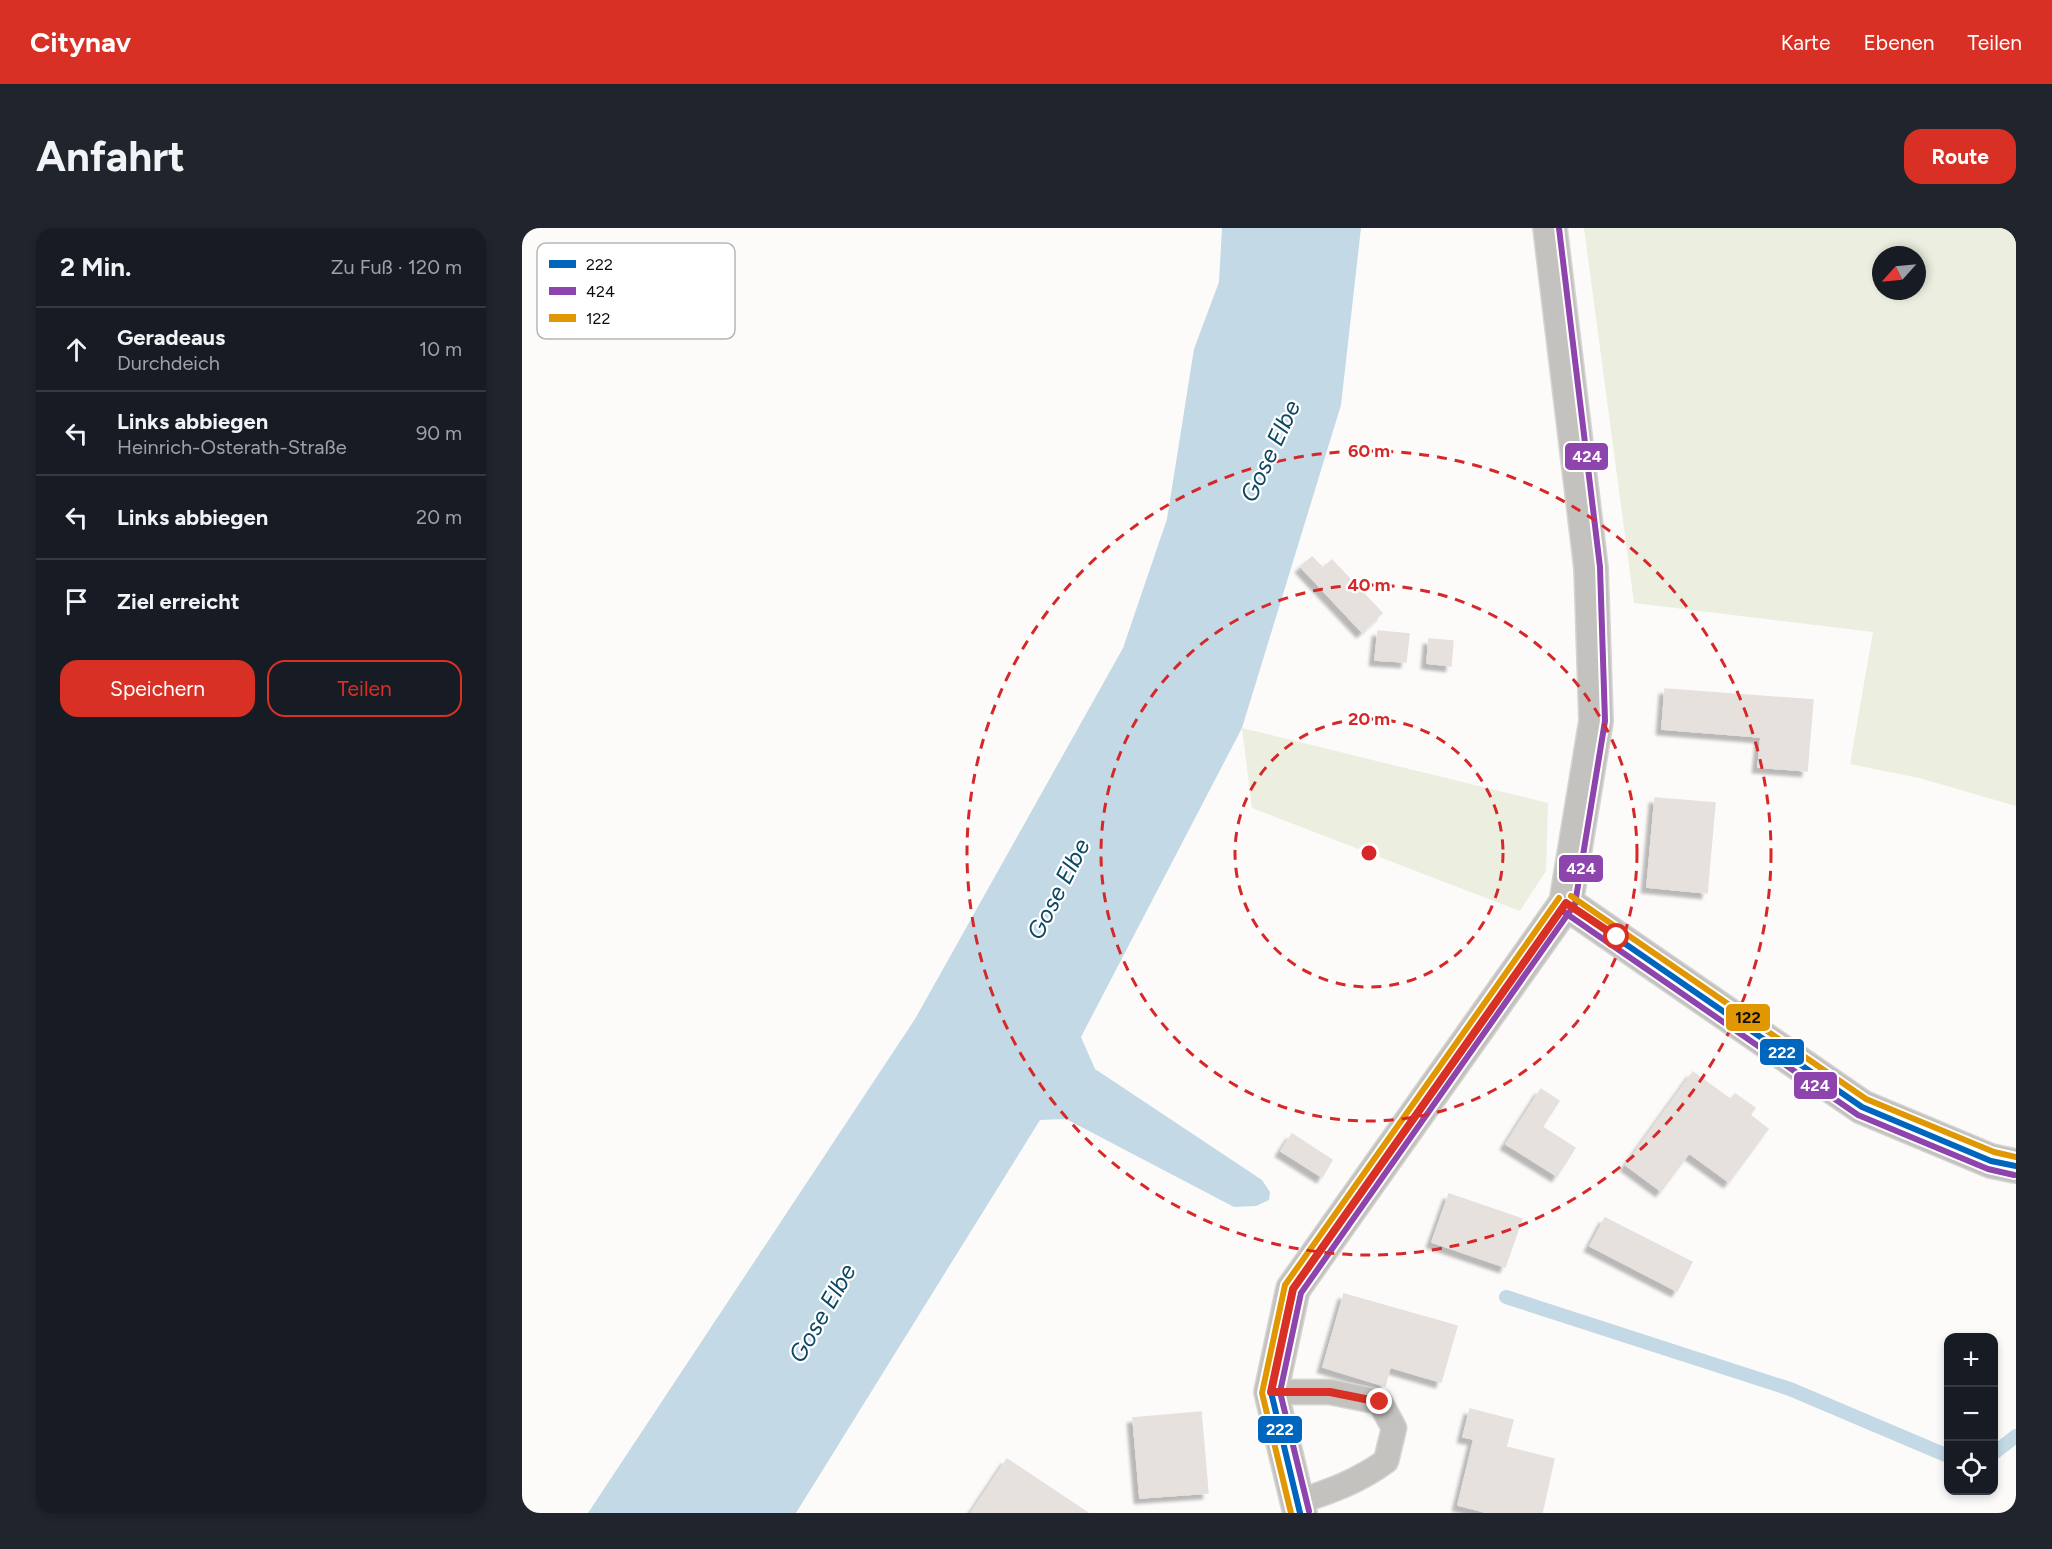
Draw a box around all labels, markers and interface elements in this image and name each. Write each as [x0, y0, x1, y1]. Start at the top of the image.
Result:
text: Citynav [30, 25, 131, 59]
text: Karte [1781, 30, 1830, 55]
text: Ebenen [1863, 30, 1935, 55]
text: Teilen [1968, 30, 2022, 55]
button: Route [1904, 129, 2016, 184]
text: Anfahrt [36, 131, 185, 182]
legend [537, 243, 735, 339]
north arrow [1872, 246, 1926, 300]
text: 2 Min. [60, 251, 132, 283]
text: Zu Fuß · 120 m [331, 255, 462, 279]
text: 222 [586, 255, 613, 274]
text: 424 [586, 282, 615, 301]
text: 122 [586, 309, 611, 328]
text: Geradeaus [117, 324, 225, 351]
icon: ahead [60, 333, 93, 366]
text: 10 m [419, 337, 462, 361]
text: Durchdeich [117, 351, 220, 375]
water label: Gose Elbe [1234, 395, 1306, 507]
text: Links abbiegen [117, 408, 268, 435]
icon: left [60, 417, 93, 450]
text: 90 m [416, 421, 462, 445]
text: Heinrich-Osterath-Straße [117, 435, 347, 459]
text: 60 m [1348, 440, 1390, 462]
line badge: 424 [1564, 442, 1609, 471]
text: 424 [1572, 447, 1602, 466]
icon: left [60, 501, 93, 534]
text: Links abbiegen [117, 504, 268, 531]
text: 20 m [416, 505, 462, 529]
text: 40 m [1347, 574, 1391, 596]
icon: arrive [60, 585, 93, 618]
text: Ziel erreicht [117, 588, 240, 615]
button: Speichern [60, 660, 255, 717]
button: Teilen [267, 660, 462, 717]
text: 20 m [1348, 708, 1390, 730]
water label: Gose Elbe [1020, 834, 1096, 944]
centre of rings [1359, 843, 1379, 863]
line badge: 424 [1558, 854, 1604, 883]
text: 424 [1566, 859, 1596, 878]
route start [1603, 923, 1629, 949]
line badge: 122 [1725, 1003, 1771, 1032]
text: 122 [1735, 1008, 1761, 1027]
line badge: 222 [1759, 1038, 1805, 1066]
text: 222 [1768, 1043, 1796, 1062]
line badge: 424 [1793, 1071, 1838, 1100]
text: 424 [1800, 1076, 1830, 1095]
water label: Gose Elbe [782, 1258, 862, 1368]
map controls [1944, 1333, 1998, 1495]
button: + [1944, 1333, 1998, 1387]
button: − [1944, 1387, 1998, 1441]
route end [1366, 1388, 1392, 1414]
line badge: 222 [1257, 1415, 1303, 1444]
text: 222 [1266, 1420, 1294, 1439]
button: locate [1944, 1441, 1998, 1495]

